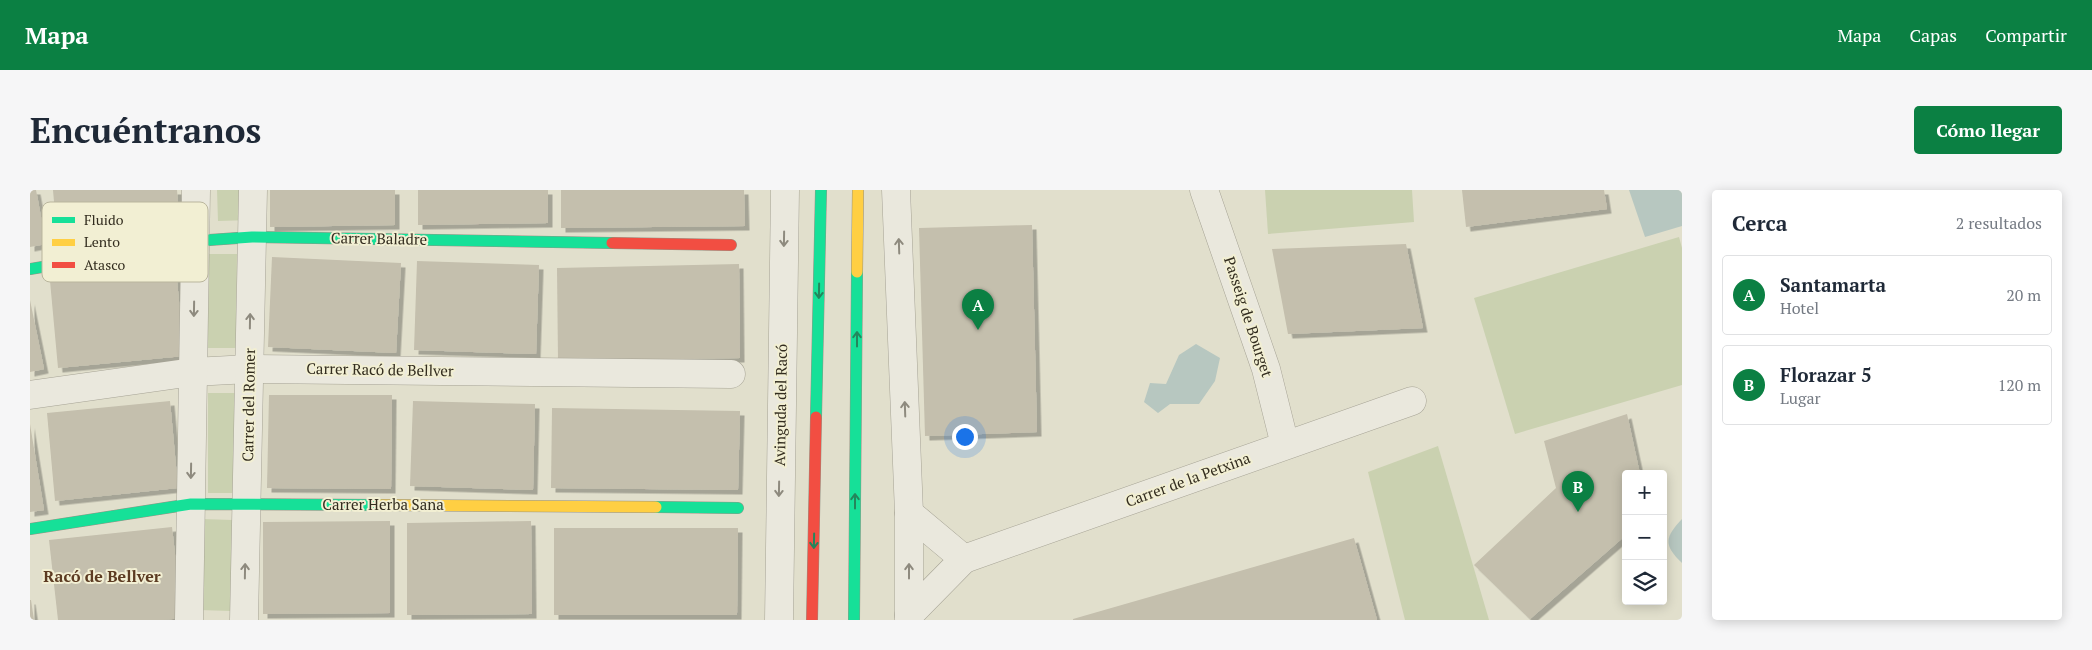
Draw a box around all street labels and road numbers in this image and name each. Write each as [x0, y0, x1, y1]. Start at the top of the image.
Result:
street label: Carrer Baladre [331, 227, 427, 249]
street label: Passeig de Bourget [1220, 254, 1278, 380]
street label: Avinguda del Racó [769, 344, 791, 466]
street label: Carrer del Romer [237, 348, 259, 462]
street label: Carrer Racó de Bellver [306, 358, 454, 380]
street label: Carrer de la Petxina [1123, 447, 1253, 511]
street label: Carrer Herba Sana [322, 494, 444, 514]

